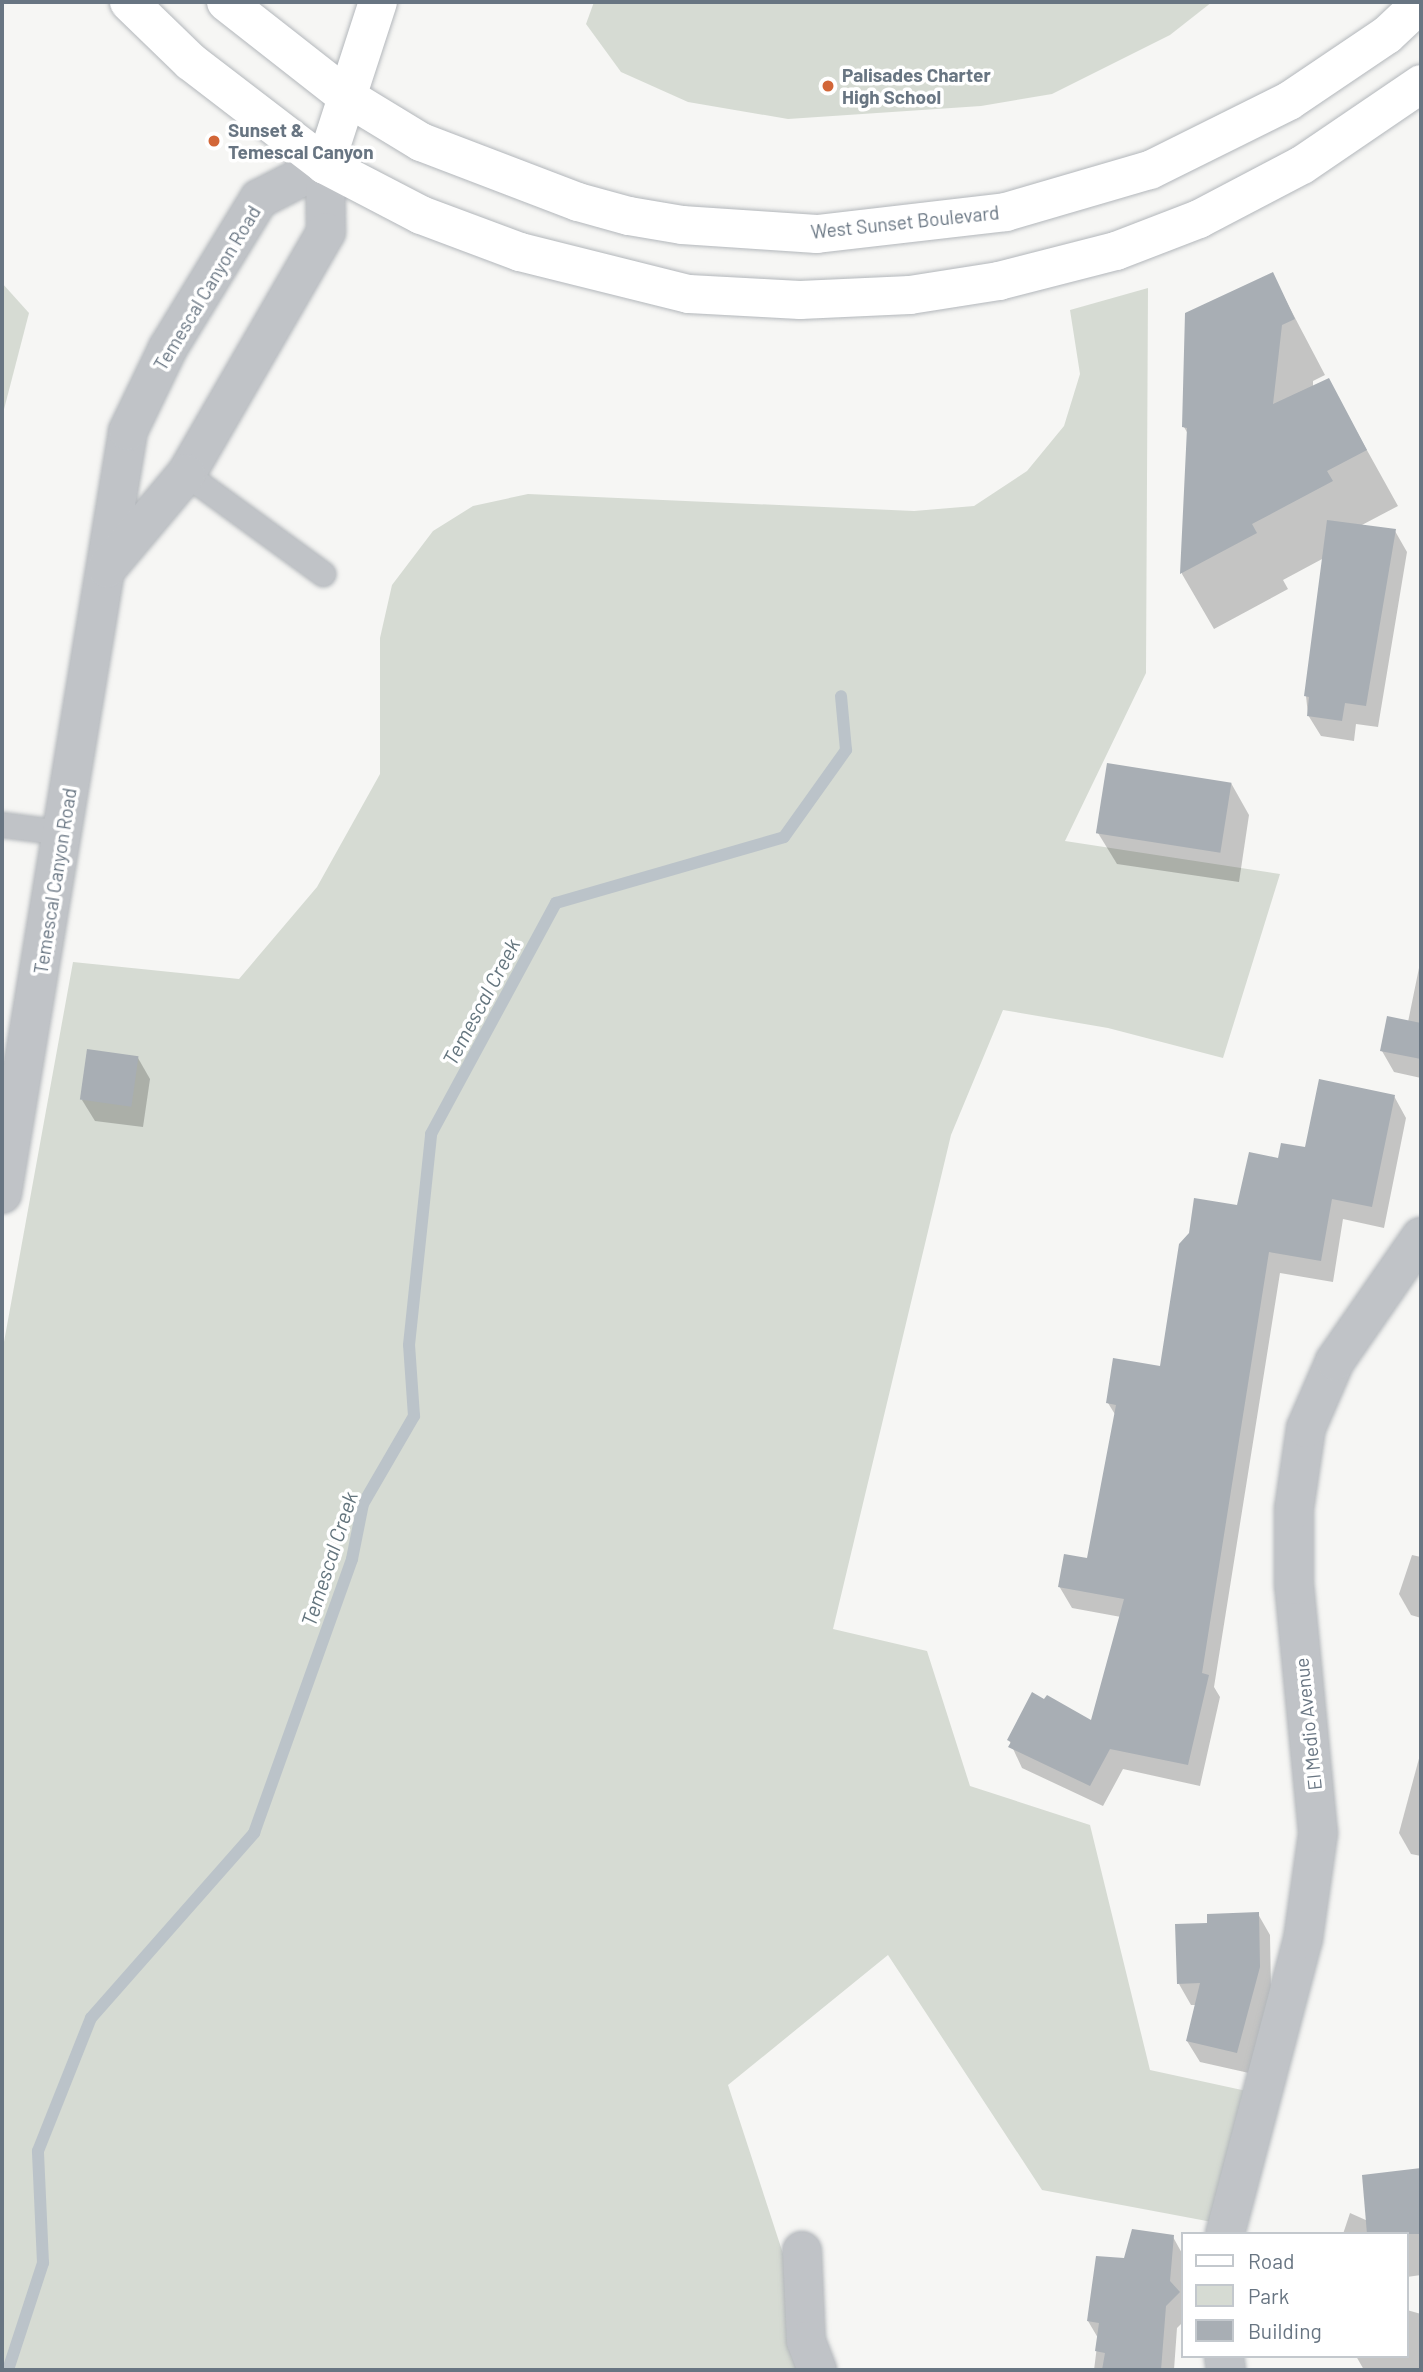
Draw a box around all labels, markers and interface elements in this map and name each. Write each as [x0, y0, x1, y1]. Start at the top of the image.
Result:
place label: Palisades Charter High School [842, 64, 991, 108]
marker: Palisades Charter High School [820, 78, 836, 94]
place label: Sunset & Temescal Canyon [228, 119, 374, 163]
marker: Sunset & Temescal Canyon [206, 133, 222, 149]
street label: West Sunset Boulevard [810, 201, 1000, 243]
street label: Temescal Canyon Road [149, 202, 265, 374]
street label: Temescal Canyon Road [29, 786, 81, 976]
water label: Temescal Creek [437, 934, 525, 1070]
water label: Temescal Creek [295, 1488, 363, 1630]
street label: El Medio Avenue [1290, 1657, 1326, 1791]
legend [1182, 2232, 1409, 2358]
text: Road [1248, 2248, 1294, 2273]
text: Park [1248, 2283, 1289, 2308]
text: Building [1248, 2318, 1322, 2343]

